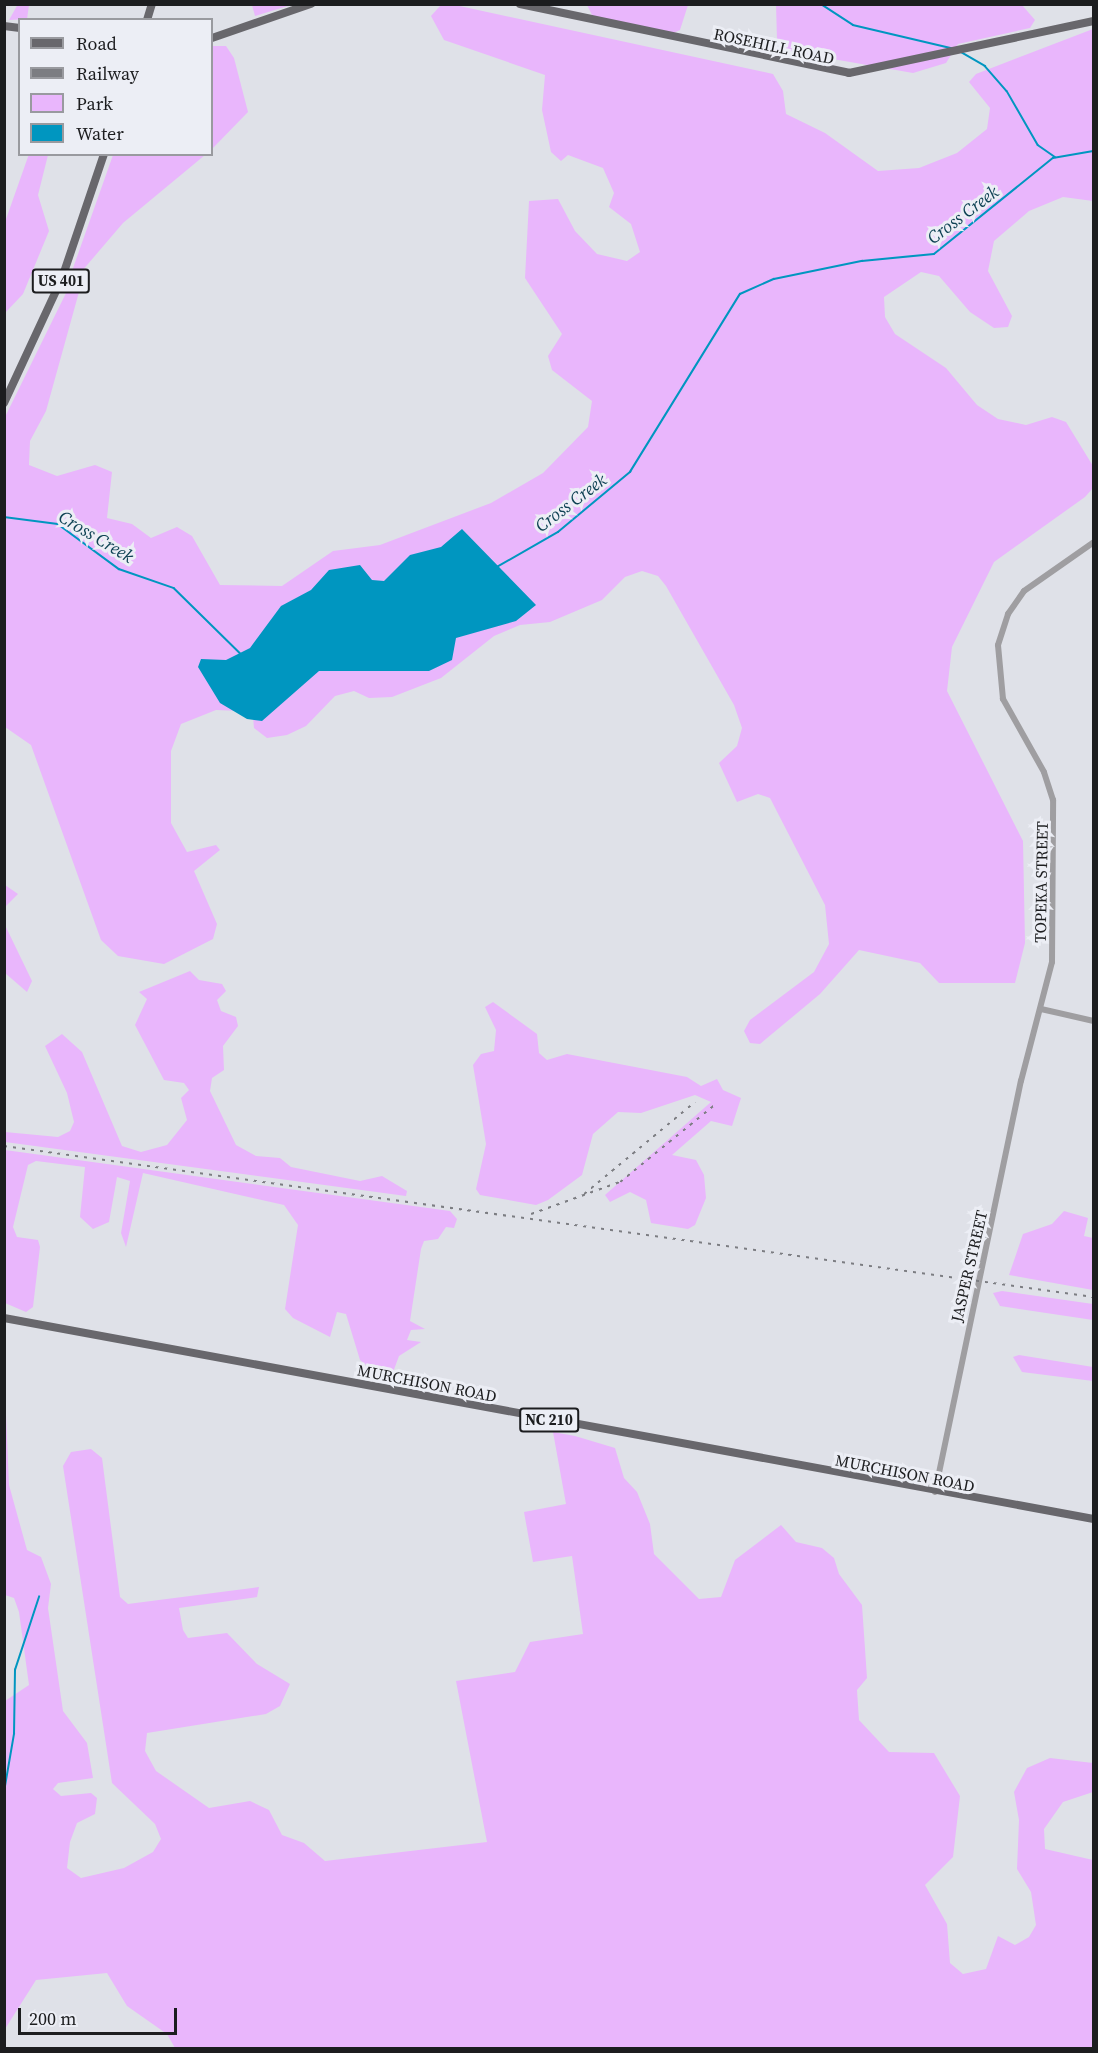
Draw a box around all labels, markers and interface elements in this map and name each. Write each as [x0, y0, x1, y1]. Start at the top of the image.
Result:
legend [18, 18, 213, 156]
street label: ROSEHILL ROAD [712, 24, 836, 68]
text: Road [76, 31, 117, 56]
text: Railway [76, 61, 139, 86]
text: Park [76, 91, 113, 116]
text: Water [76, 121, 124, 146]
water label: Cross Creek [923, 181, 1003, 249]
road number: US 401 [31, 269, 91, 293]
water label: Cross Creek [531, 469, 611, 537]
water label: Cross Creek [55, 506, 137, 568]
street label: TOPEKA STREET [1030, 821, 1052, 943]
street label: JASPER STREET [947, 1208, 991, 1324]
street label: MURCHISON ROAD [356, 1360, 498, 1406]
road number: NC 210 [519, 1408, 579, 1432]
street label: MURCHISON ROAD [834, 1450, 976, 1496]
scale bar [21, 1996, 180, 2034]
text: 200 m [29, 2006, 76, 2031]

